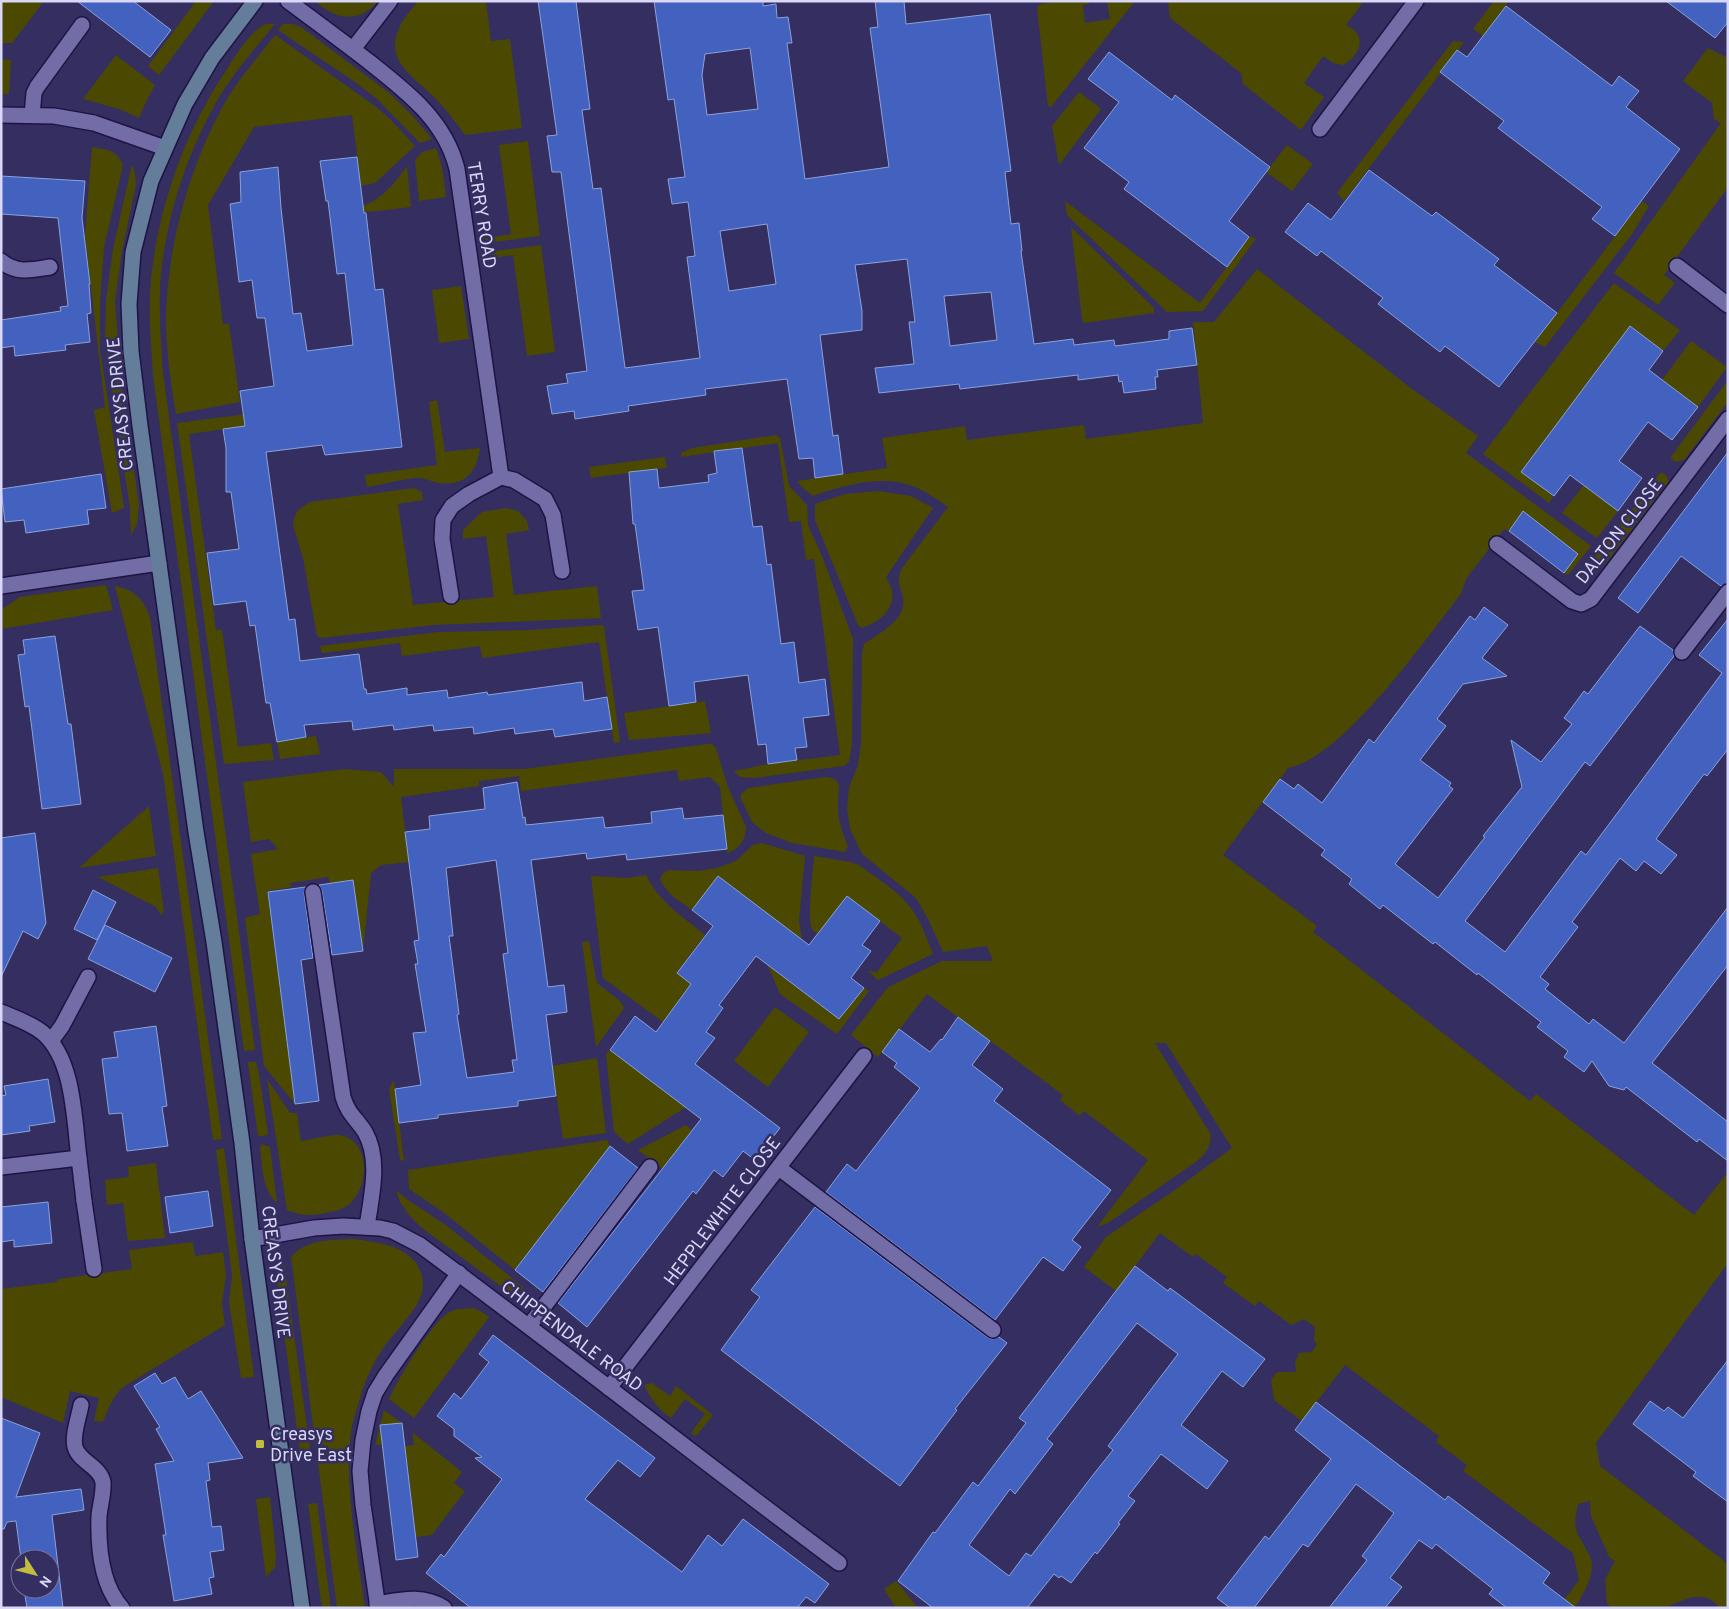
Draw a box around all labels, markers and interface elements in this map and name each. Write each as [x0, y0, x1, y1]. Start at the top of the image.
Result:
street label: TERRY ROAD [461, 160, 500, 270]
street label: CREASYS DRIVE [103, 336, 140, 472]
street label: DALTON CLOSE [1572, 474, 1669, 589]
street label: HEPPLEWHITE CLOSE [660, 1133, 787, 1291]
street label: CREASYS DRIVE [255, 1204, 294, 1340]
street label: CHIPPENDALE ROAD [496, 1276, 647, 1398]
place label: Creasys Drive East [270, 1424, 352, 1468]
marker: Creasys Drive East [254, 1438, 266, 1450]
north arrow [10, 1549, 60, 1599]
text: N [34, 1572, 54, 1590]

